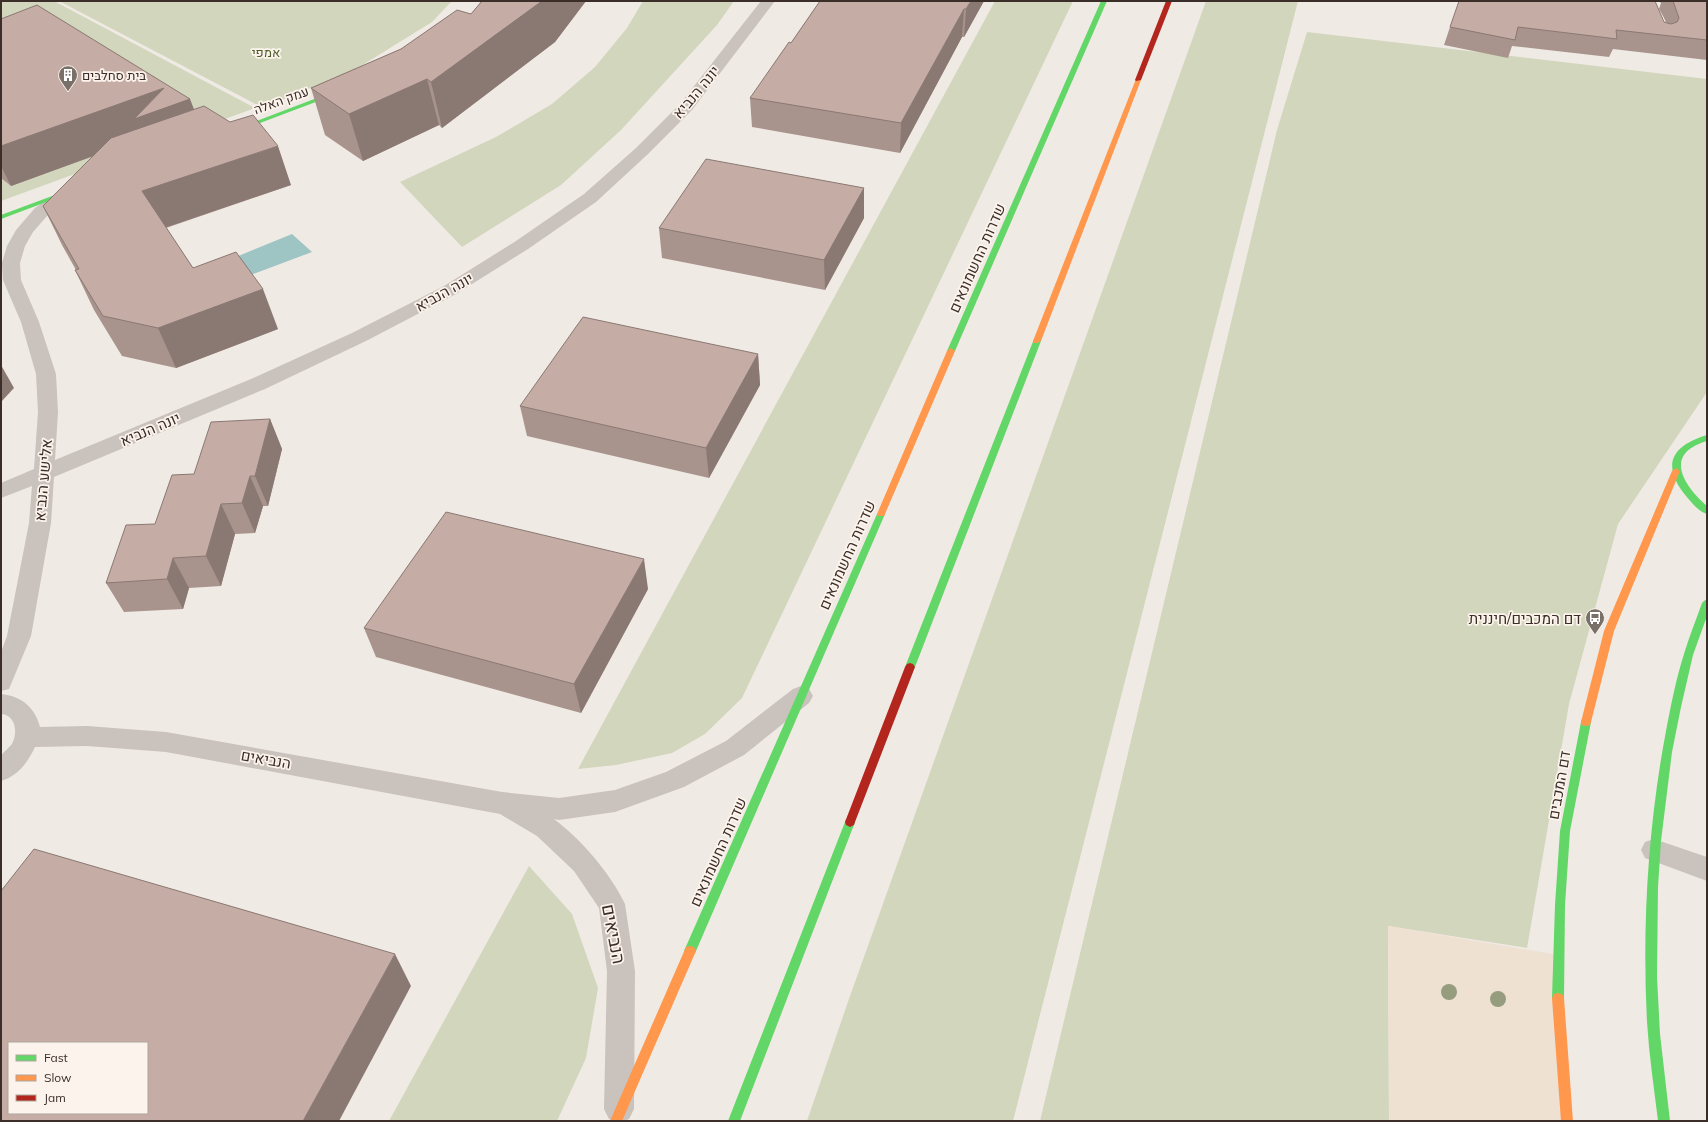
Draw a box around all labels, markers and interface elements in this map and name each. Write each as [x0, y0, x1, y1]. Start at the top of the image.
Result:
park label: אמפי [252, 44, 280, 60]
street label: יונה הנביא [668, 62, 724, 122]
building icon: בית סחלבים [57, 64, 79, 92]
place label: בית סחלבים [82, 67, 146, 83]
street label: עמק האלה [251, 83, 311, 117]
street label: שדרות החשמונאים [944, 200, 1010, 316]
street label: יונה הנביא [412, 268, 476, 316]
street label: יונה הנביא [117, 408, 183, 450]
street label: אלישע הנביא [30, 438, 56, 522]
street label: שדרות החשמונאים [814, 497, 880, 613]
bus stop icon: דם המכבים/חיננית [1584, 607, 1606, 635]
place label: דם המכבים/חיננית [1469, 609, 1581, 628]
street label: הנביאים [240, 745, 292, 773]
street label: דם המכבים [1544, 749, 1574, 821]
street label: שדרות החשמונאים [685, 794, 751, 910]
street label: הנביאים [597, 902, 631, 966]
legend [8, 1042, 148, 1114]
text: Fast [44, 1050, 68, 1065]
text: Slow [44, 1070, 72, 1085]
text: Jam [44, 1090, 66, 1105]

